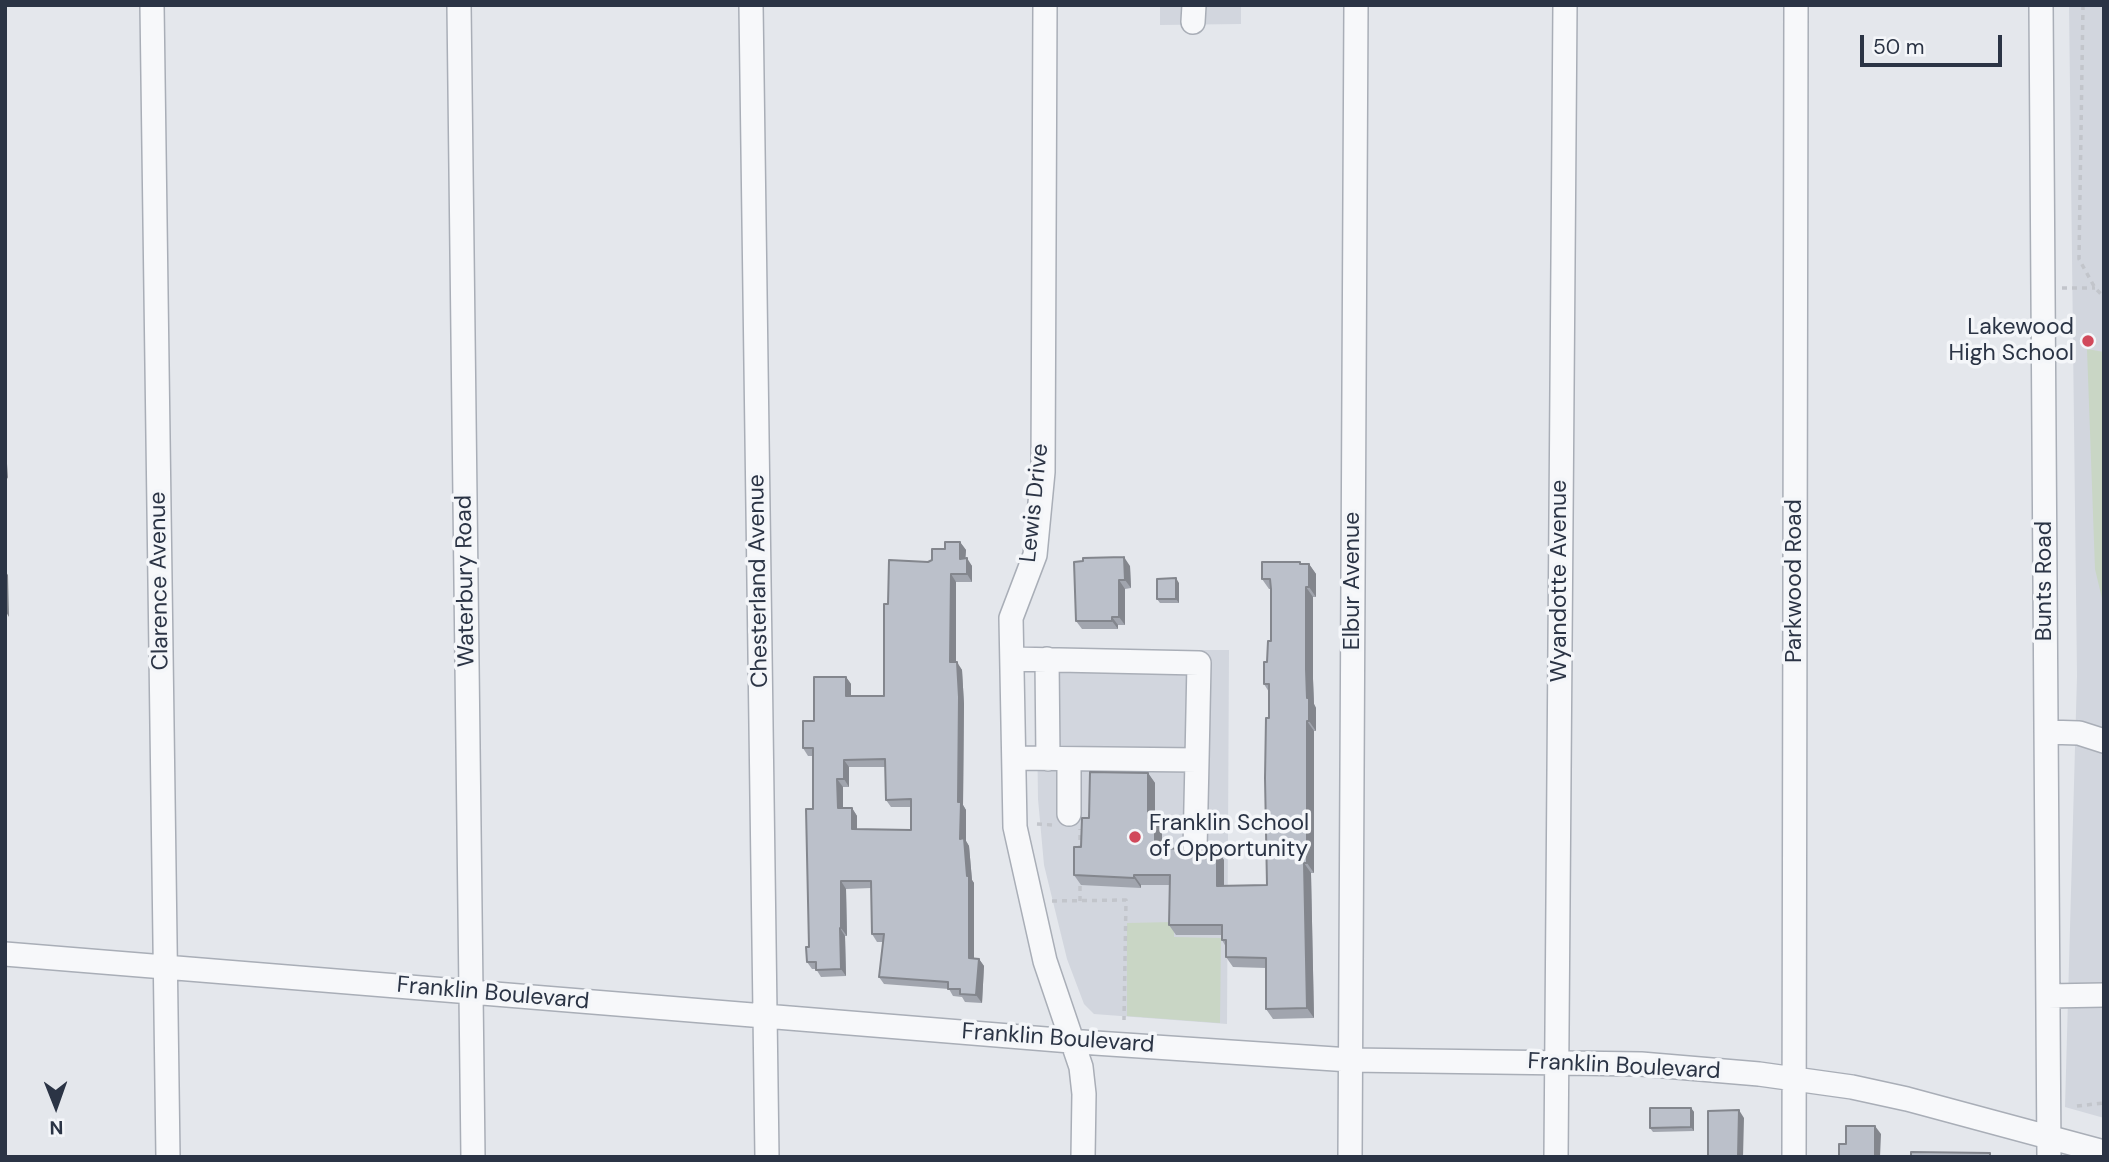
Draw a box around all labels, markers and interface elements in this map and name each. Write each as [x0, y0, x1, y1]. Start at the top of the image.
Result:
scale bar [1864, 21, 2006, 65]
text: 50 m [1873, 33, 1924, 61]
place label: Lakewood High School [1949, 314, 2074, 368]
marker: Lakewood High School [2080, 333, 2096, 349]
street label: Lewis Drive [1015, 442, 1055, 564]
street label: Chesterland Avenue [743, 474, 775, 688]
street label: Wyandotte Avenue [1546, 480, 1574, 682]
street label: Clarence Avenue [145, 491, 175, 671]
street label: Waterbury Road [451, 495, 481, 667]
street label: Parkwood Road [1781, 499, 1809, 663]
street label: Elbur Avenue [1339, 512, 1367, 650]
street label: Bunts Road [2031, 521, 2059, 641]
place label: Franklin School of Opportunity [1149, 810, 1309, 864]
marker: Franklin School of Opportunity [1127, 829, 1143, 845]
street label: Franklin Boulevard [396, 972, 590, 1016]
street label: Franklin Boulevard [961, 1018, 1155, 1060]
street label: Franklin Boulevard [1527, 1048, 1721, 1086]
north arrow [21, 1071, 91, 1141]
text: N [49, 1115, 64, 1140]

